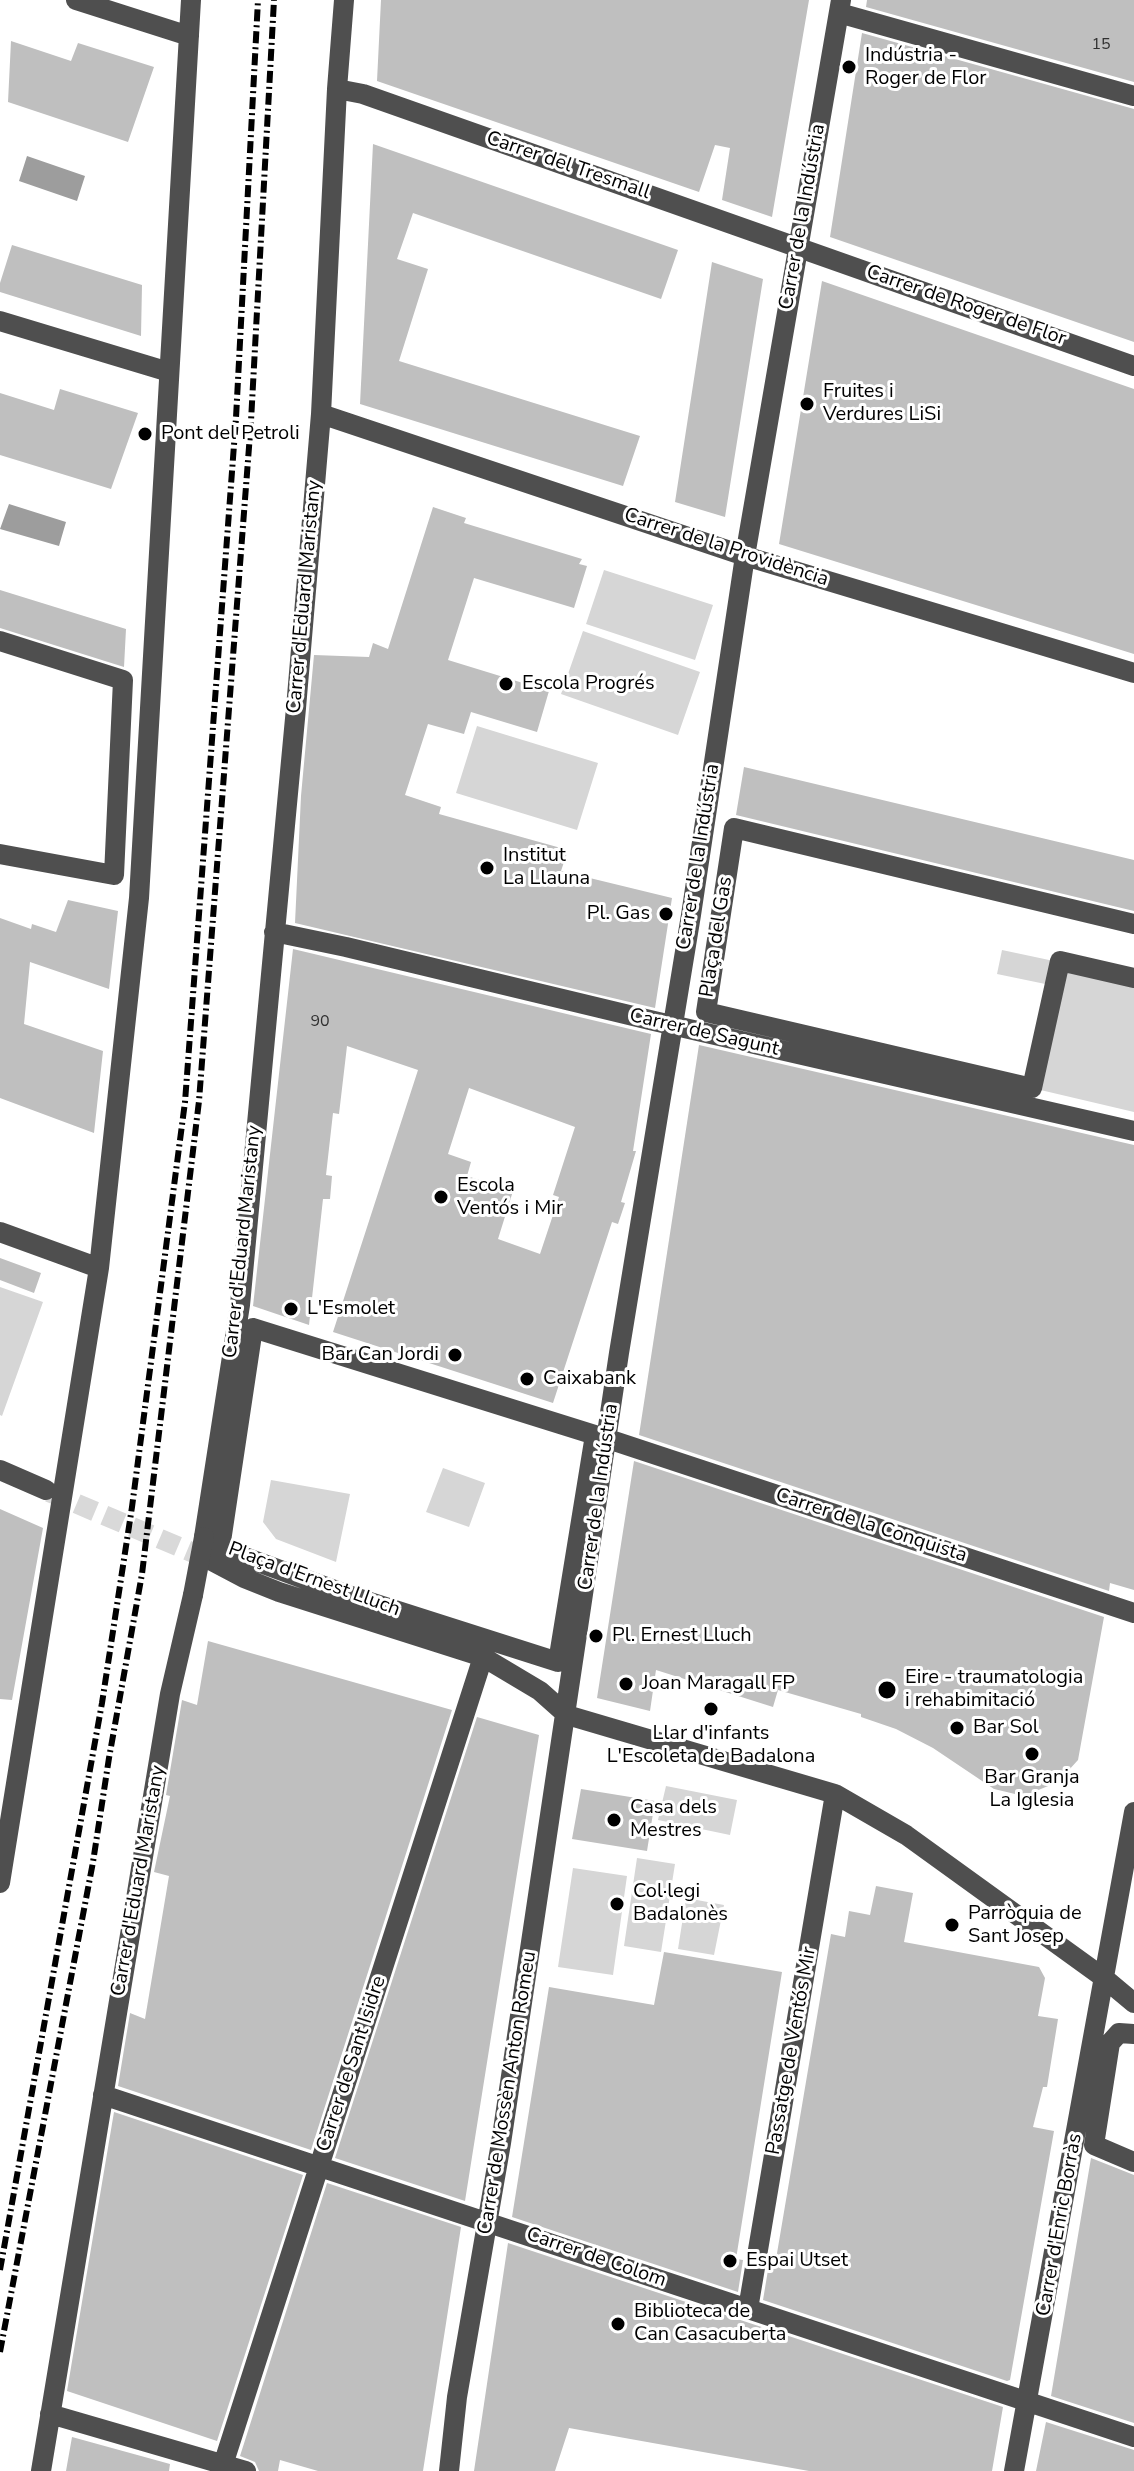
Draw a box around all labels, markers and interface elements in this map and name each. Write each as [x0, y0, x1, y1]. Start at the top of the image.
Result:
house number: 15 [1091, 35, 1111, 55]
place label: Indústria - Roger de Flor [865, 44, 986, 91]
marker: Indústria - Roger de Flor [840, 58, 858, 76]
street label: Carrer de la Indústria [775, 122, 831, 312]
street label: Carrer del Tresmall [483, 127, 653, 205]
street label: Carrer de Roger de Flor [863, 261, 1069, 351]
place label: Fruites i Verdures LiSi [823, 380, 941, 427]
marker: Fruites i Verdures LiSi [798, 395, 816, 413]
place label: Pont del Petroli [161, 422, 300, 446]
marker: Pont del Petroli [136, 425, 154, 443]
street label: Carrer d'Eduard Maristany [283, 479, 327, 715]
street label: Carrer de la Providència [621, 504, 831, 592]
place label: Escola Progrés [522, 672, 655, 696]
marker: Escola Progrés [497, 675, 515, 693]
street label: Carrer de la Indústria [672, 762, 726, 952]
place label: Institut La Llauna [503, 844, 590, 891]
marker: Institut La Llauna [478, 859, 496, 877]
street label: Plaça del Gas [696, 875, 738, 999]
place label: Pl. Gas [587, 902, 650, 926]
marker: Pl. Gas [657, 905, 675, 923]
street label: Carrer de Sagunt [627, 1004, 781, 1062]
house number: 90 [310, 1012, 330, 1032]
street label: Carrer d'Eduard Maristany [219, 1124, 267, 1360]
place label: Escola Ventós i Mir [457, 1174, 563, 1221]
marker: Escola Ventós i Mir [432, 1188, 450, 1206]
place label: L'Esmolet [307, 1297, 395, 1321]
marker: L'Esmolet [282, 1300, 300, 1318]
place label: Bar Can Jordi [321, 1343, 439, 1367]
marker: Bar Can Jordi [446, 1346, 464, 1364]
place label: Caixabank [543, 1367, 636, 1391]
marker: Caixabank [518, 1370, 536, 1388]
street label: Carrer de la Indústria [574, 1402, 624, 1592]
street label: Carrer de la Conquista [772, 1484, 970, 1568]
street label: Plaça d'Ernest Lluch [225, 1538, 403, 1622]
place label: Pl. Ernest Lluch [612, 1624, 752, 1648]
marker: Pl. Ernest Lluch [587, 1627, 605, 1645]
place label: Eire - traumatologia i rehabimitació [905, 1666, 1083, 1713]
place label: Joan Maragall FP [642, 1672, 795, 1696]
marker: Joan Maragall FP [617, 1675, 635, 1693]
marker: Eire - traumatologia i rehabimitació [876, 1679, 898, 1701]
marker: Llar d'infants L'Escoleta de Badalona [702, 1700, 720, 1718]
place label: Bar Sol [973, 1716, 1039, 1740]
marker: Bar Sol [948, 1719, 966, 1737]
place label: Llar d'infants L'Escoleta de Badalona [607, 1722, 815, 1769]
marker: Bar Granja La Iglesia [1023, 1745, 1041, 1763]
street label: Carrer d'Eduard Maristany [107, 1764, 171, 1998]
place label: Bar Granja La Iglesia [984, 1766, 1080, 1813]
place label: Casa dels Mestres [630, 1796, 717, 1843]
marker: Casa dels Mestres [605, 1811, 623, 1829]
place label: Col·legi Badalonès [633, 1880, 728, 1927]
marker: Col·legi Badalonès [608, 1895, 626, 1913]
place label: Parròquia de Sant Josep [968, 1902, 1082, 1949]
marker: Parròquia de Sant Josep [943, 1916, 961, 1934]
street label: Passatge de Ventós Mir [762, 1945, 822, 2157]
street label: Carrer de Mossèn Anton Romeu [474, 1950, 542, 2236]
street label: Carrer de Sant Isidre [312, 1973, 392, 2155]
street label: Carrer d'Enric Borràs [1032, 2132, 1088, 2318]
street label: Carrer de Colom [523, 2223, 669, 2293]
place label: Espai Utset [746, 2249, 848, 2273]
marker: Espai Utset [721, 2252, 739, 2270]
place label: Biblioteca de Can Casacuberta [634, 2300, 786, 2347]
marker: Biblioteca de Can Casacuberta [609, 2315, 627, 2333]

